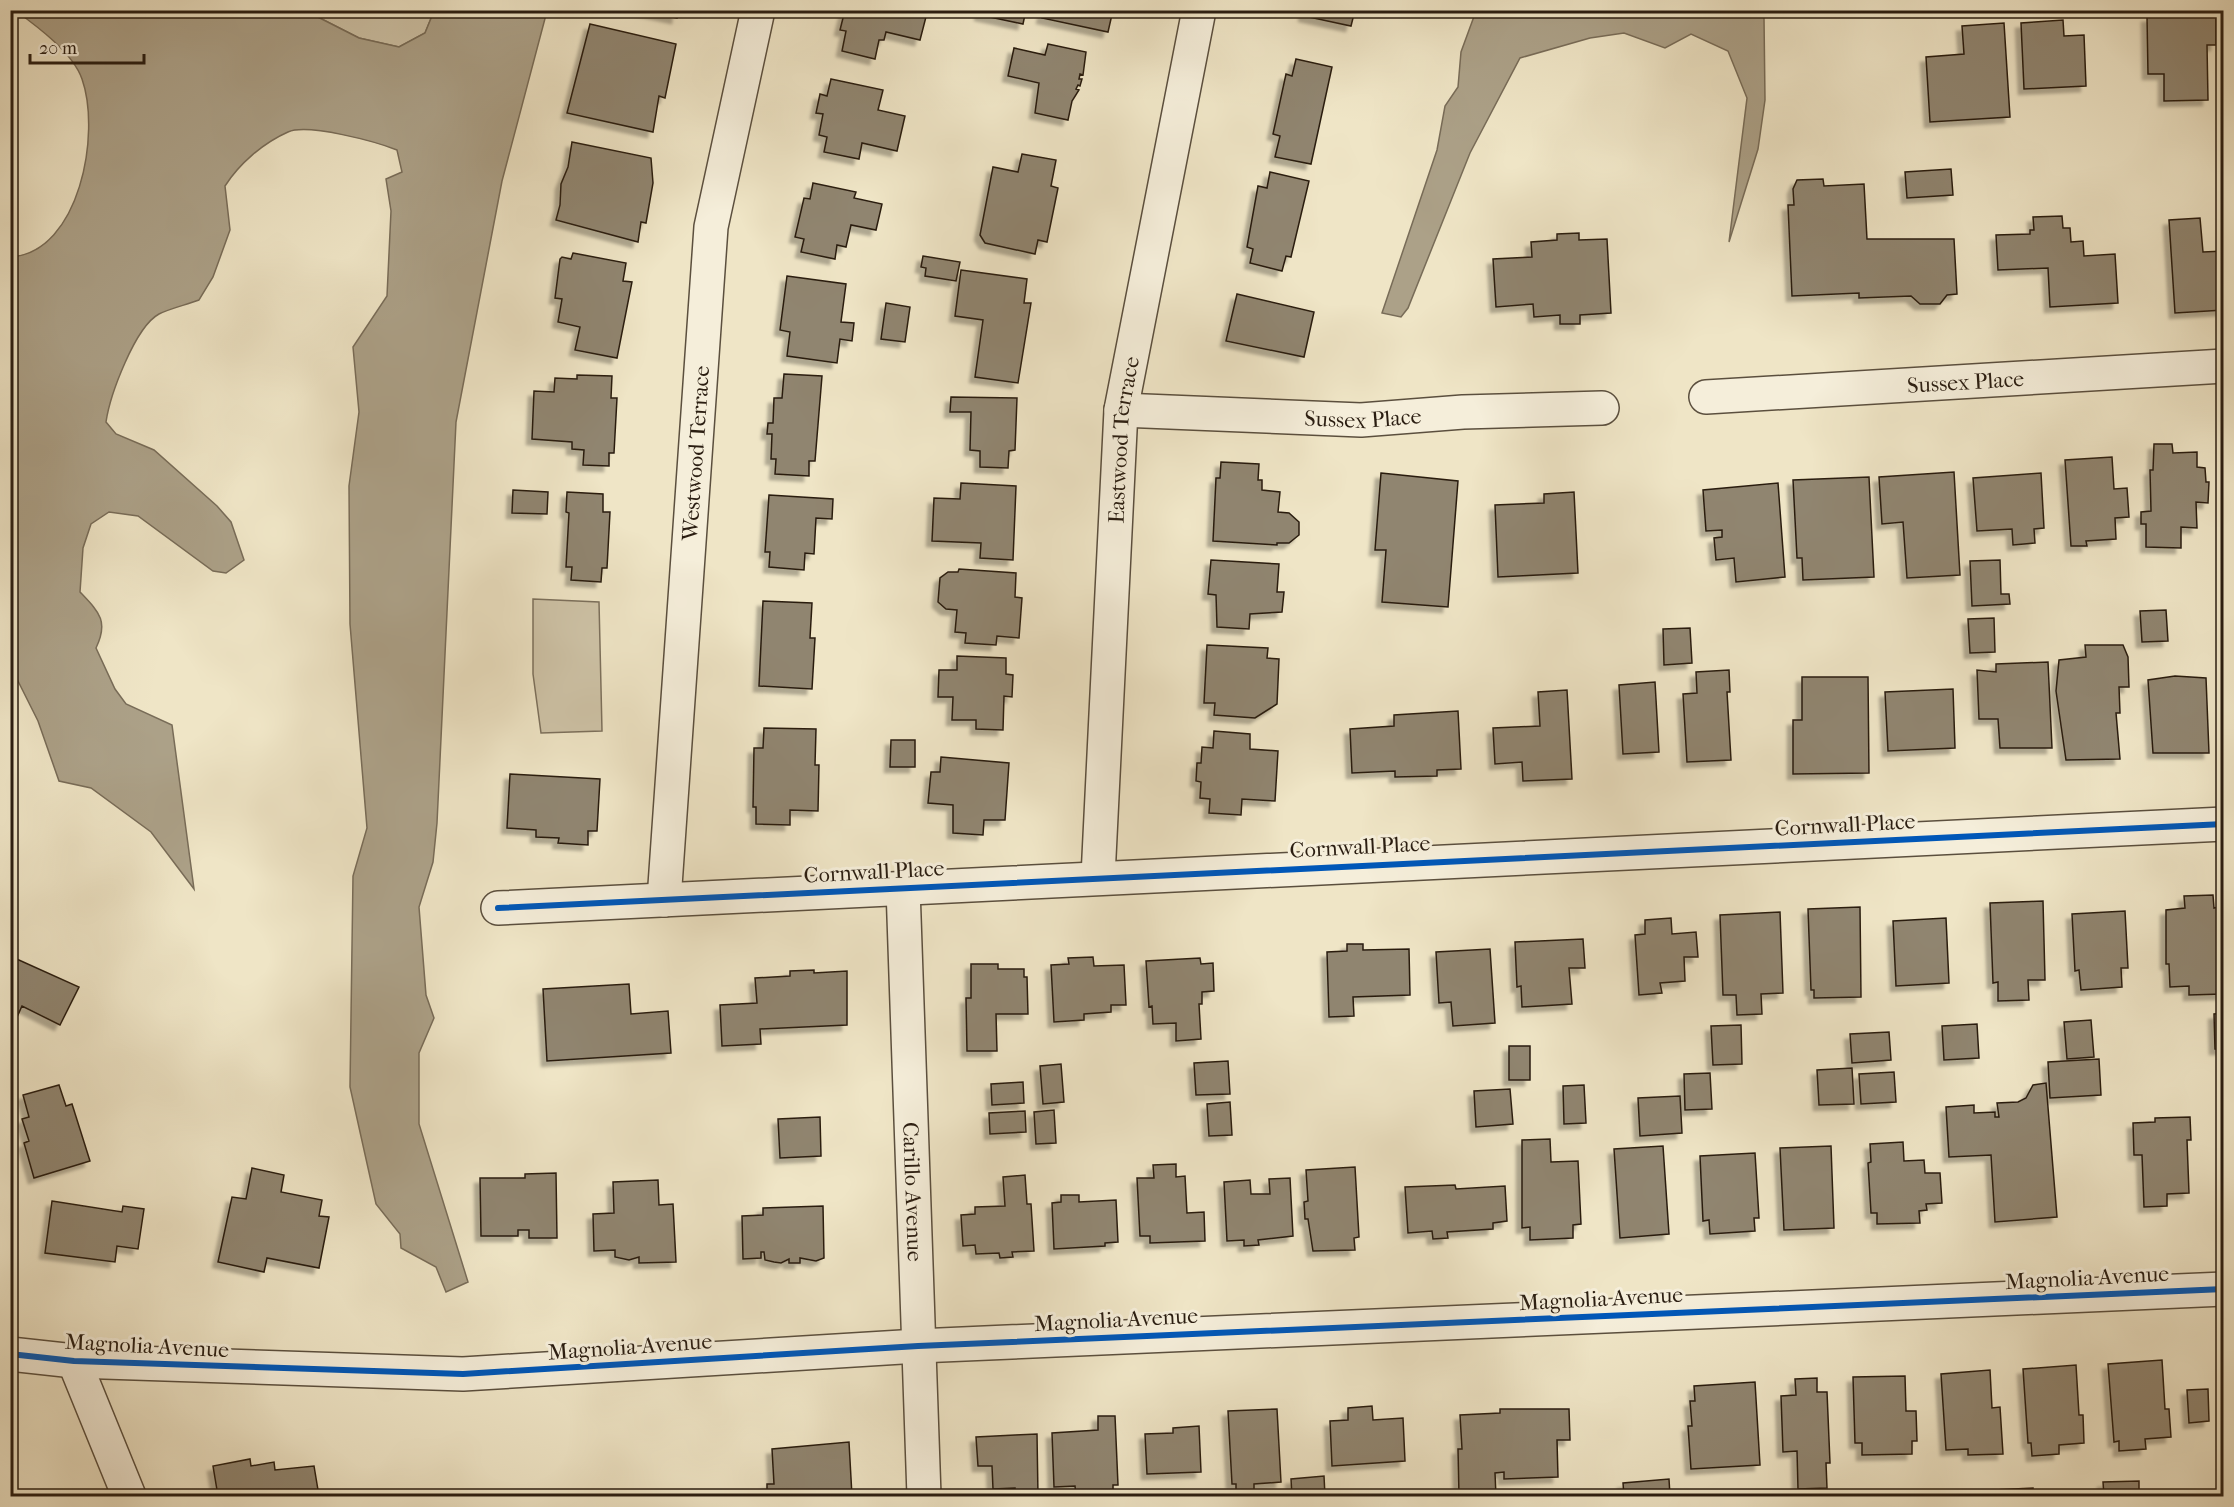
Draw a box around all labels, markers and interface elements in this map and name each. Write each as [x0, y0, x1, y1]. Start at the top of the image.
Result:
scale bar [30, 27, 144, 65]
text: 20 m [39, 38, 77, 59]
street label: Eastwood Terrace [1103, 354, 1145, 524]
street label: Westwood Terrace [677, 365, 715, 543]
street label: Sussex Place [1906, 366, 2025, 399]
street label: Sussex Place [1304, 403, 1422, 434]
street label: Cornwall Place [1774, 808, 1916, 842]
street label: Cornwall Place [1289, 830, 1431, 864]
street label: Cornwall Place [803, 855, 945, 889]
street label: Carillo Avenue [897, 1122, 928, 1262]
street label: Magnolia Avenue [2004, 1261, 2170, 1295]
street label: Magnolia Avenue [1518, 1282, 1684, 1316]
street label: Magnolia Avenue [1033, 1303, 1199, 1337]
street label: Magnolia Avenue [547, 1328, 713, 1366]
street label: Magnolia Avenue [64, 1329, 230, 1363]

